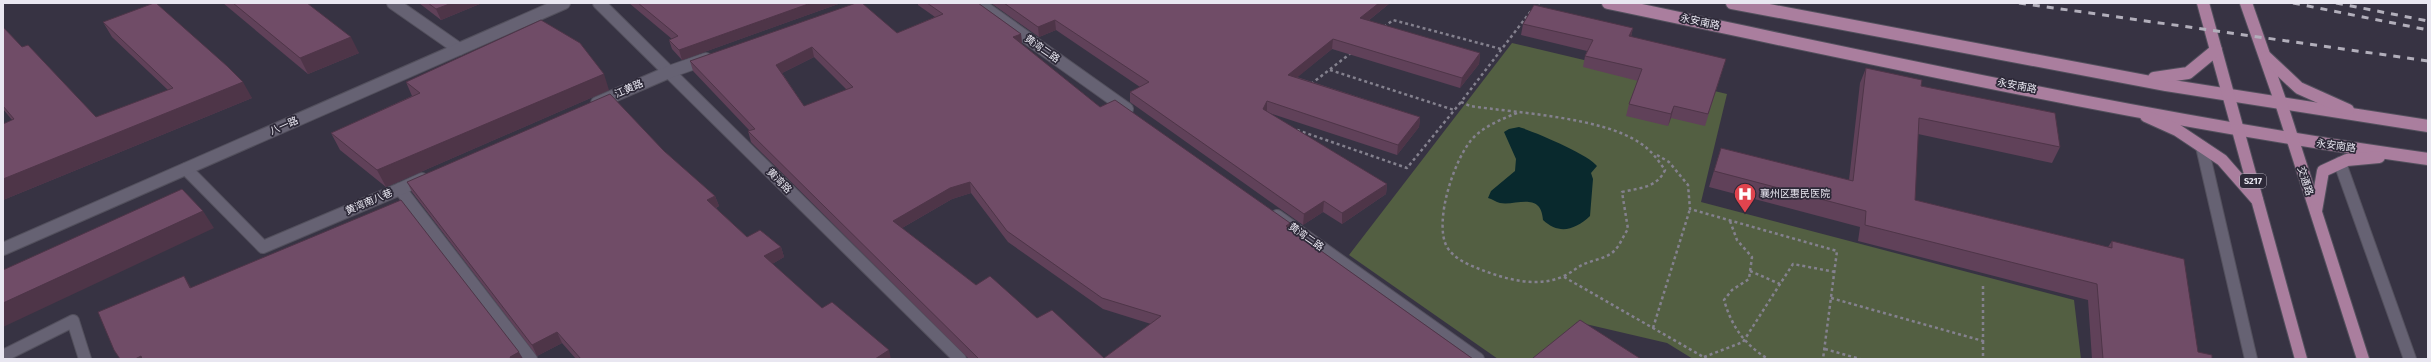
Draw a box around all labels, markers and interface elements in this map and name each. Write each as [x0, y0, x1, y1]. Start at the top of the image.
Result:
street label: 永安南路 [1679, 12, 1721, 32]
street label: 黄湾二路 [1022, 33, 1062, 65]
street label: 永安南路 [1996, 76, 2038, 96]
street label: 江黄路 [613, 77, 645, 101]
street label: 八一路 [268, 114, 300, 138]
street label: 永安南路 [2315, 137, 2357, 155]
street label: 交通路 [2295, 165, 2315, 197]
street label: 黄湾路 [764, 166, 794, 196]
road number: S217 [2240, 174, 2266, 188]
hospital icon: 襄州区惠民医院 [1732, 181, 1758, 214]
street label: 黄湾南八巷 [344, 187, 394, 217]
place label: 襄州区惠民医院 [1760, 188, 1830, 200]
street label: 黄湾二路 [1286, 221, 1326, 253]

